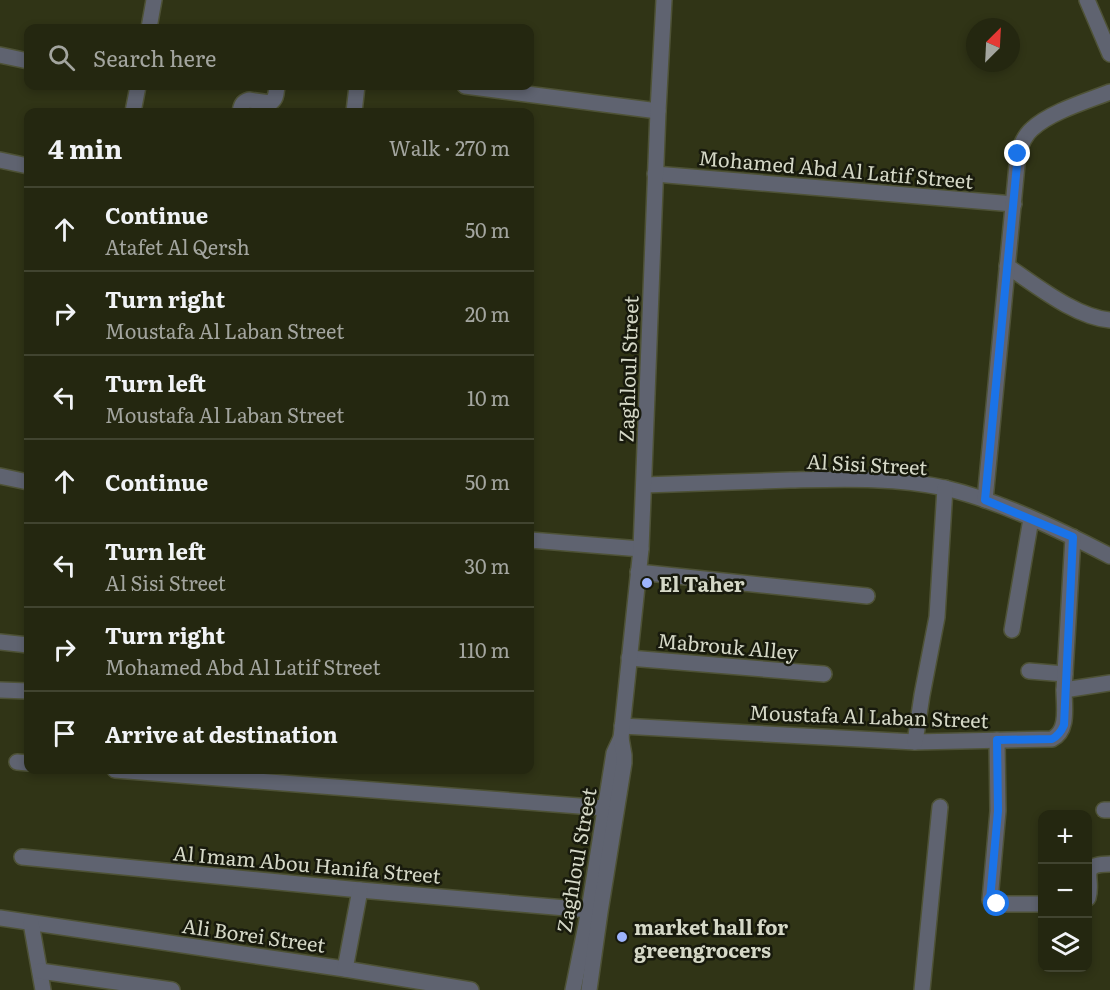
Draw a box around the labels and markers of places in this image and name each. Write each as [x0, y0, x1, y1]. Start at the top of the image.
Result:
place label: El Taher [659, 568, 745, 598]
marker: El Taher [640, 576, 654, 590]
place label: market hall for greengrocers [634, 911, 788, 964]
marker: market hall for greengrocers [615, 930, 629, 944]

